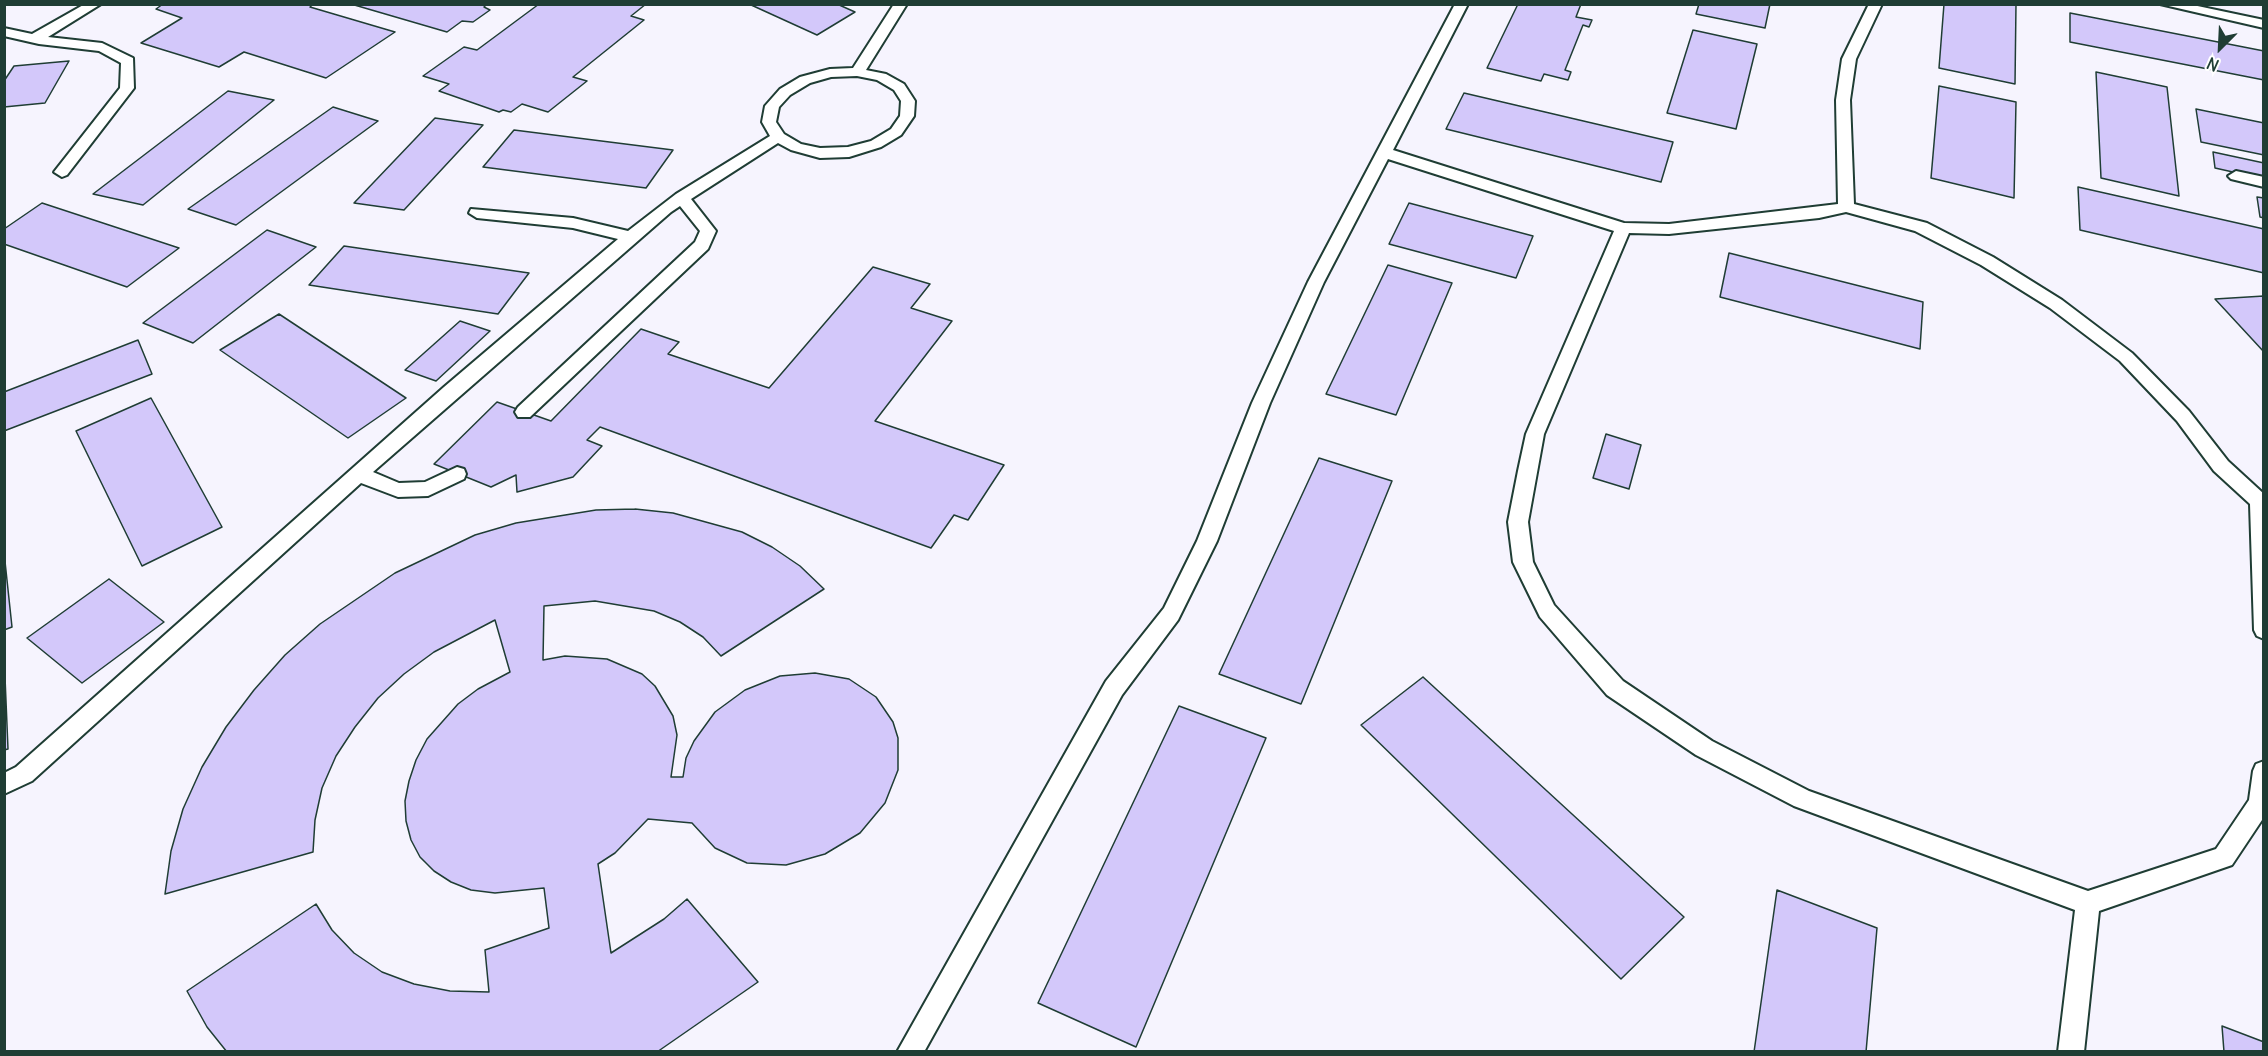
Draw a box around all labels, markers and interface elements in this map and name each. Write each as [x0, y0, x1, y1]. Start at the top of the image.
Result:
north arrow [2190, 18, 2250, 78]
text: N [2204, 53, 2222, 76]

